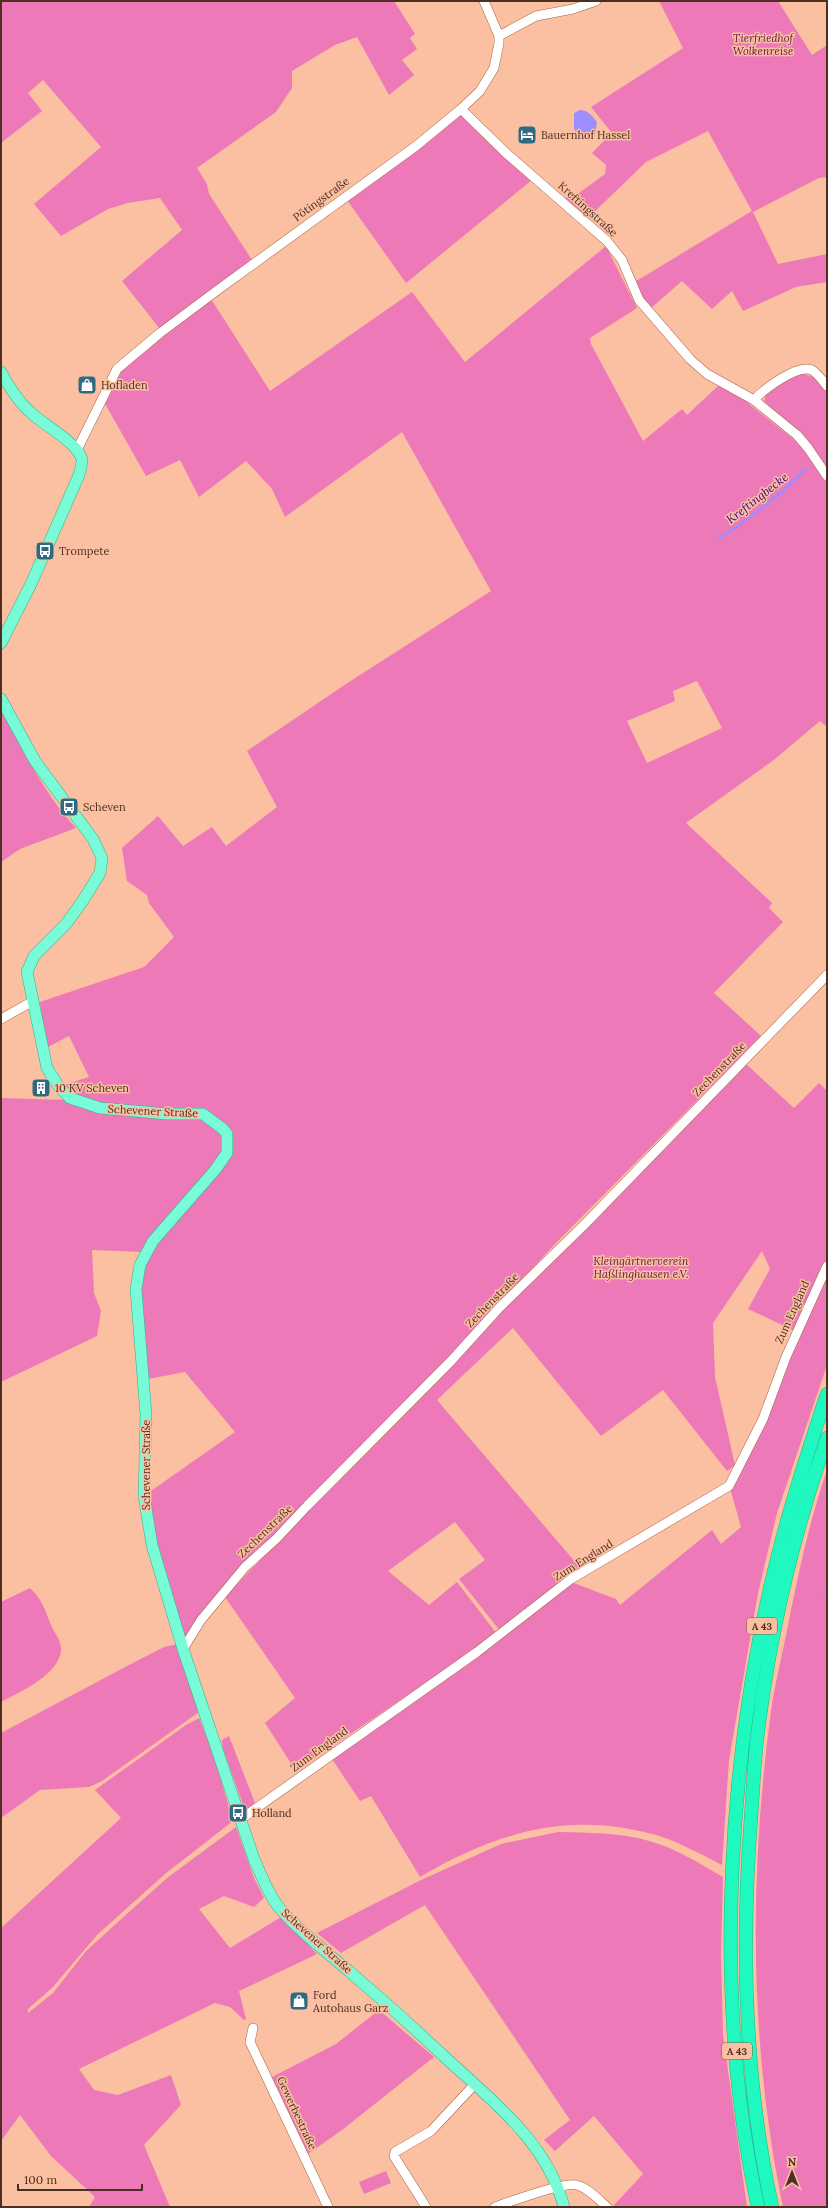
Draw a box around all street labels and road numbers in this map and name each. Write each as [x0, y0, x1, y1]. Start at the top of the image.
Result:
street label: Pötingstraße [290, 174, 352, 224]
street label: Kreftingstraße [555, 179, 621, 239]
street label: Zechenstraße [689, 1039, 749, 1099]
street label: Schevener Straße [107, 1102, 199, 1120]
street label: Zechenstraße [462, 1270, 522, 1330]
street label: Zum England [772, 1278, 812, 1346]
street label: Schevener Straße [139, 1420, 153, 1510]
street label: Zechenstraße [235, 1501, 295, 1561]
street label: Zum England [551, 1536, 616, 1584]
road number: A 43 [747, 1618, 777, 1634]
street label: Zum England [287, 1723, 351, 1775]
street label: Schevener Straße [279, 1905, 355, 1977]
road number: A 43 [722, 2043, 752, 2059]
street label: Gewerbestraße [274, 2074, 320, 2152]

